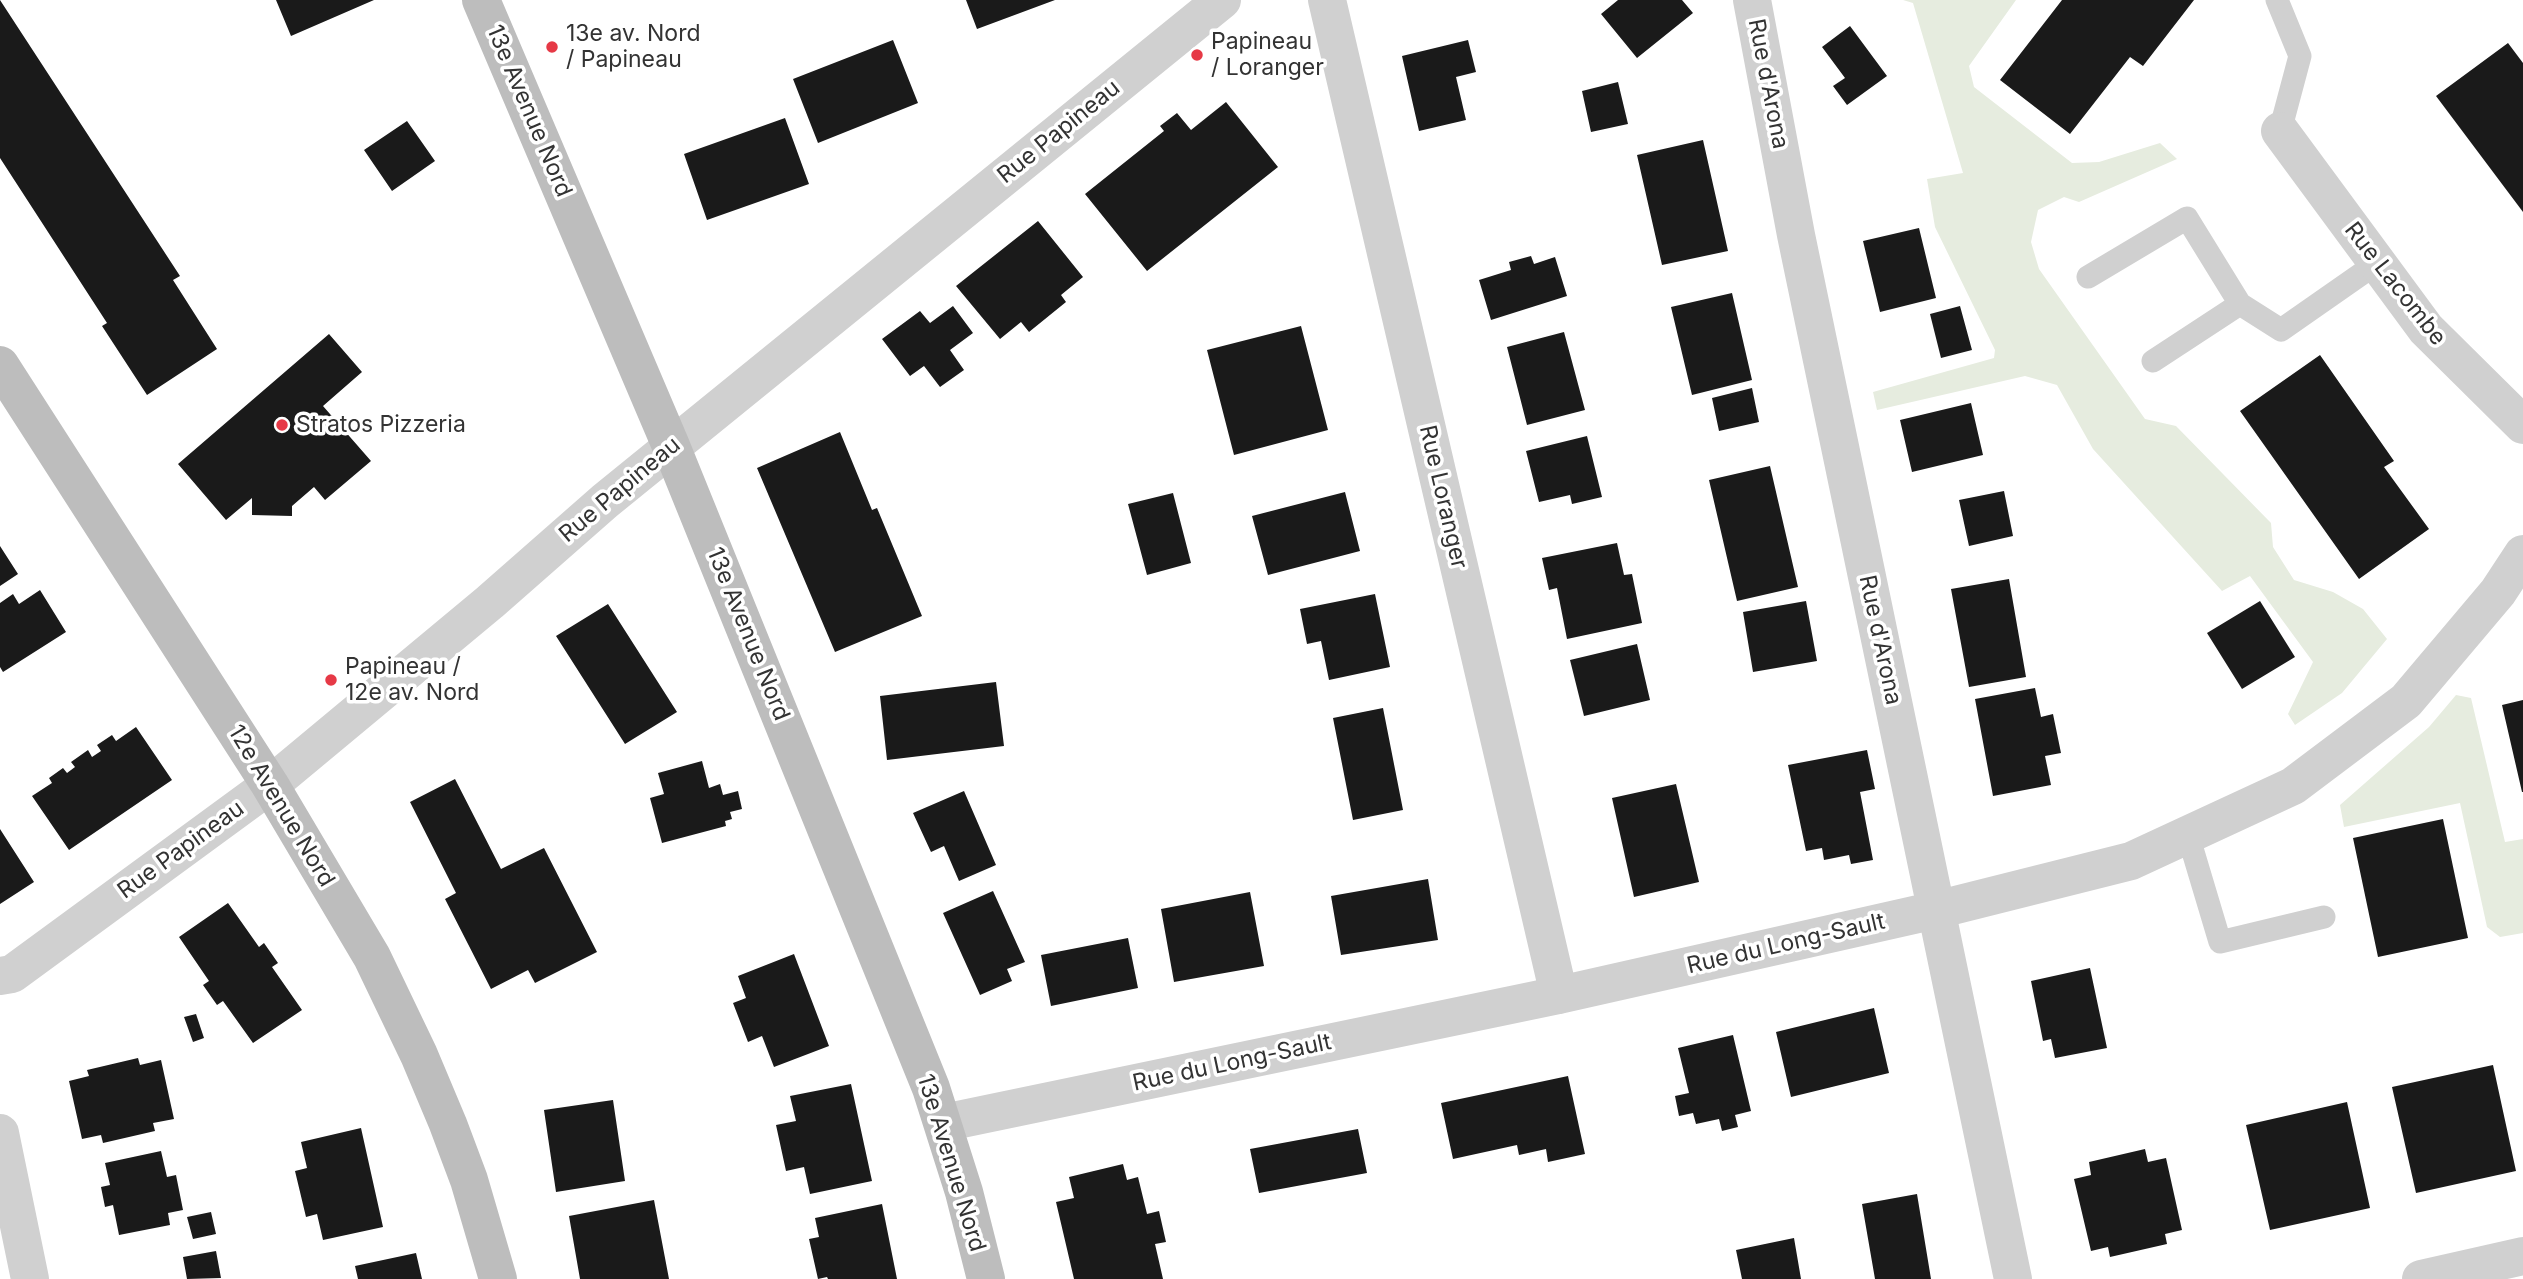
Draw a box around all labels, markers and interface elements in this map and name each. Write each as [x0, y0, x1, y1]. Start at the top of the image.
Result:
street label: Rue d'Arona [1742, 17, 1794, 151]
place label: 13e av. Nord / Papineau [566, 20, 701, 74]
street label: 13e Avenue Nord [480, 21, 578, 201]
place label: Papineau / Loranger [1211, 28, 1324, 82]
marker: 13e av. Nord / Papineau [544, 39, 560, 55]
marker: Papineau / Loranger [1189, 47, 1205, 63]
street label: Rue Papineau [992, 74, 1126, 190]
street label: Rue Lacombe [2338, 217, 2452, 351]
place label: Stratos Pizzeria [296, 411, 466, 439]
marker: Stratos Pizzeria [274, 417, 290, 433]
street label: Rue Loranger [1413, 423, 1473, 571]
street label: Rue Papineau [554, 431, 686, 549]
street label: 13e Avenue Nord [701, 543, 795, 725]
street label: Rue d'Arona [1853, 573, 1907, 707]
place label: Papineau / 12e av. Nord [345, 653, 479, 707]
marker: Papineau / 12e av. Nord [323, 672, 339, 688]
street label: 12e Avenue Nord [222, 720, 340, 892]
street label: Rue Papineau [113, 795, 249, 905]
street label: Rue du Long-Sault [1684, 908, 1888, 980]
street label: Rue du Long-Sault [1130, 1028, 1334, 1098]
street label: 13e Avenue Nord [911, 1071, 991, 1255]

